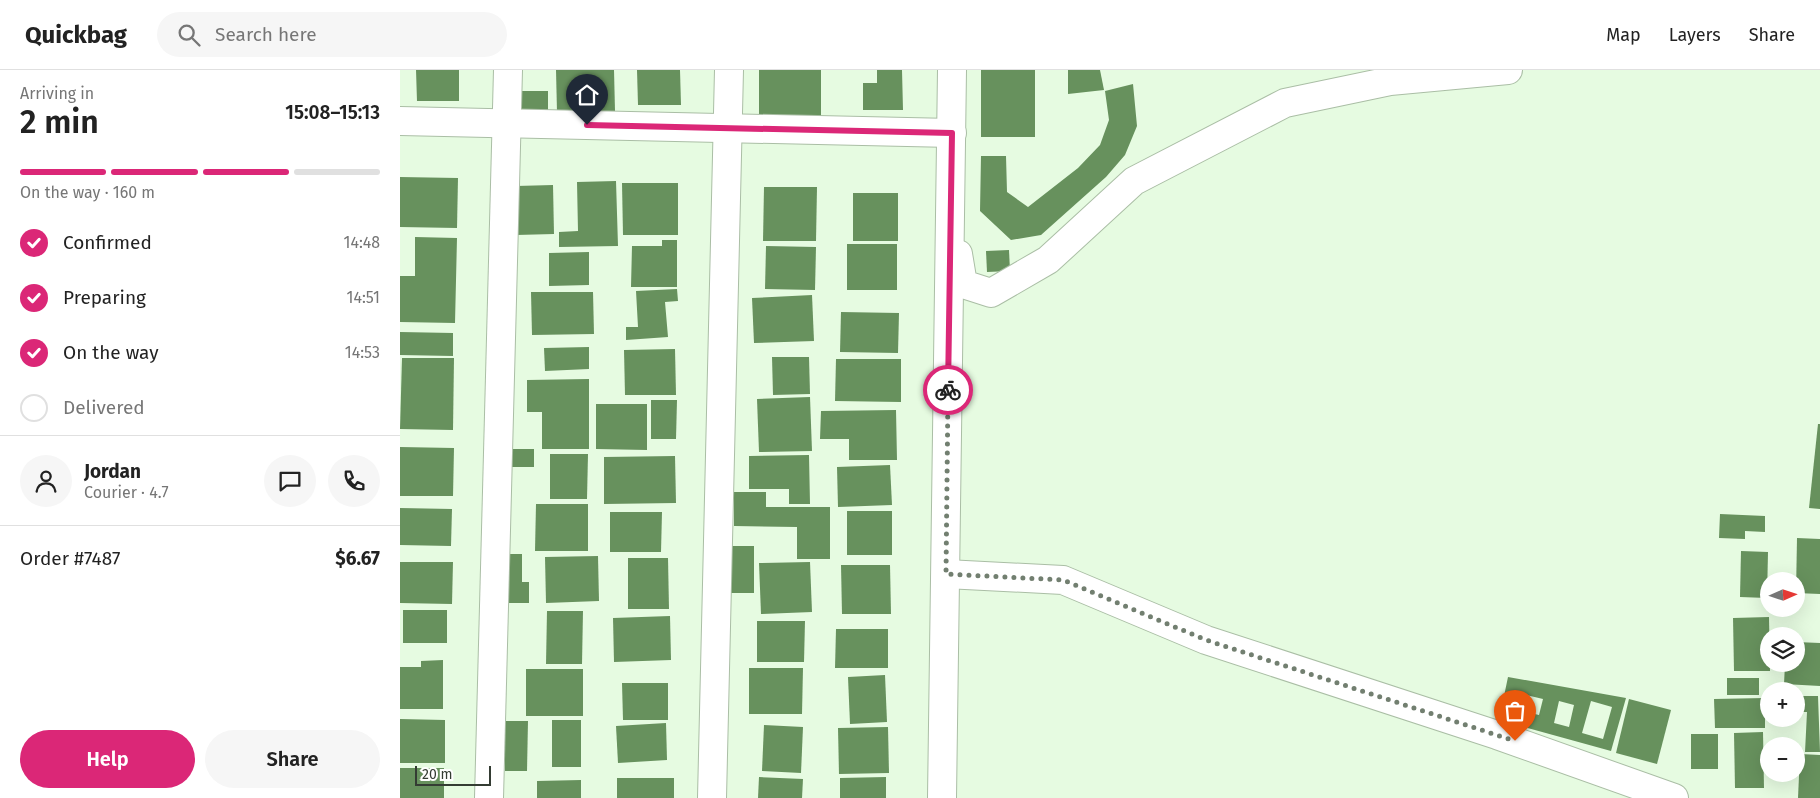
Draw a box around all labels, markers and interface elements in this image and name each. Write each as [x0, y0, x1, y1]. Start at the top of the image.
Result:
search box [157, 12, 507, 57]
text: Quickbag [25, 21, 127, 49]
icon: search [175, 21, 203, 49]
text: Search here [215, 23, 317, 46]
text: Map [1606, 24, 1641, 46]
text: Layers [1669, 24, 1721, 46]
text: Share [1749, 24, 1795, 46]
pin [566, 74, 608, 125]
icon: home [573, 81, 601, 109]
text: Arriving in [20, 84, 94, 103]
text: 15:08–15:13 [285, 101, 380, 124]
text: 2 min [20, 103, 99, 141]
text: On the way · 160 m [20, 183, 155, 202]
icon: check [20, 229, 48, 257]
text: Confirmed [63, 231, 152, 254]
text: 14:48 [343, 233, 380, 252]
icon: check [20, 284, 48, 312]
text: Preparing [63, 286, 146, 309]
text: 14:51 [347, 288, 380, 307]
icon: check [20, 339, 48, 367]
text: On the way [63, 341, 159, 364]
text: 14:53 [345, 343, 380, 362]
courier [923, 365, 973, 415]
icon: bike [934, 376, 962, 404]
text: Delivered [63, 396, 145, 419]
button: person [20, 455, 72, 507]
button: chat [264, 455, 316, 507]
button: phone [328, 455, 380, 507]
text: Jordan [84, 460, 141, 483]
text: Courier · 4.7 [84, 483, 169, 502]
text: Order #7487 [20, 547, 120, 570]
text: $6.67 [335, 547, 380, 570]
north arrow [1760, 572, 1805, 618]
map controls [1760, 572, 1805, 782]
button: layers [1760, 627, 1805, 672]
button: + [1760, 682, 1805, 727]
pin [1494, 690, 1536, 741]
icon: bag [1501, 697, 1529, 725]
button: Help [20, 730, 195, 788]
button: Share [205, 730, 380, 788]
button: − [1760, 737, 1805, 782]
scale bar [415, 763, 491, 786]
text: 20 m [422, 766, 452, 783]

